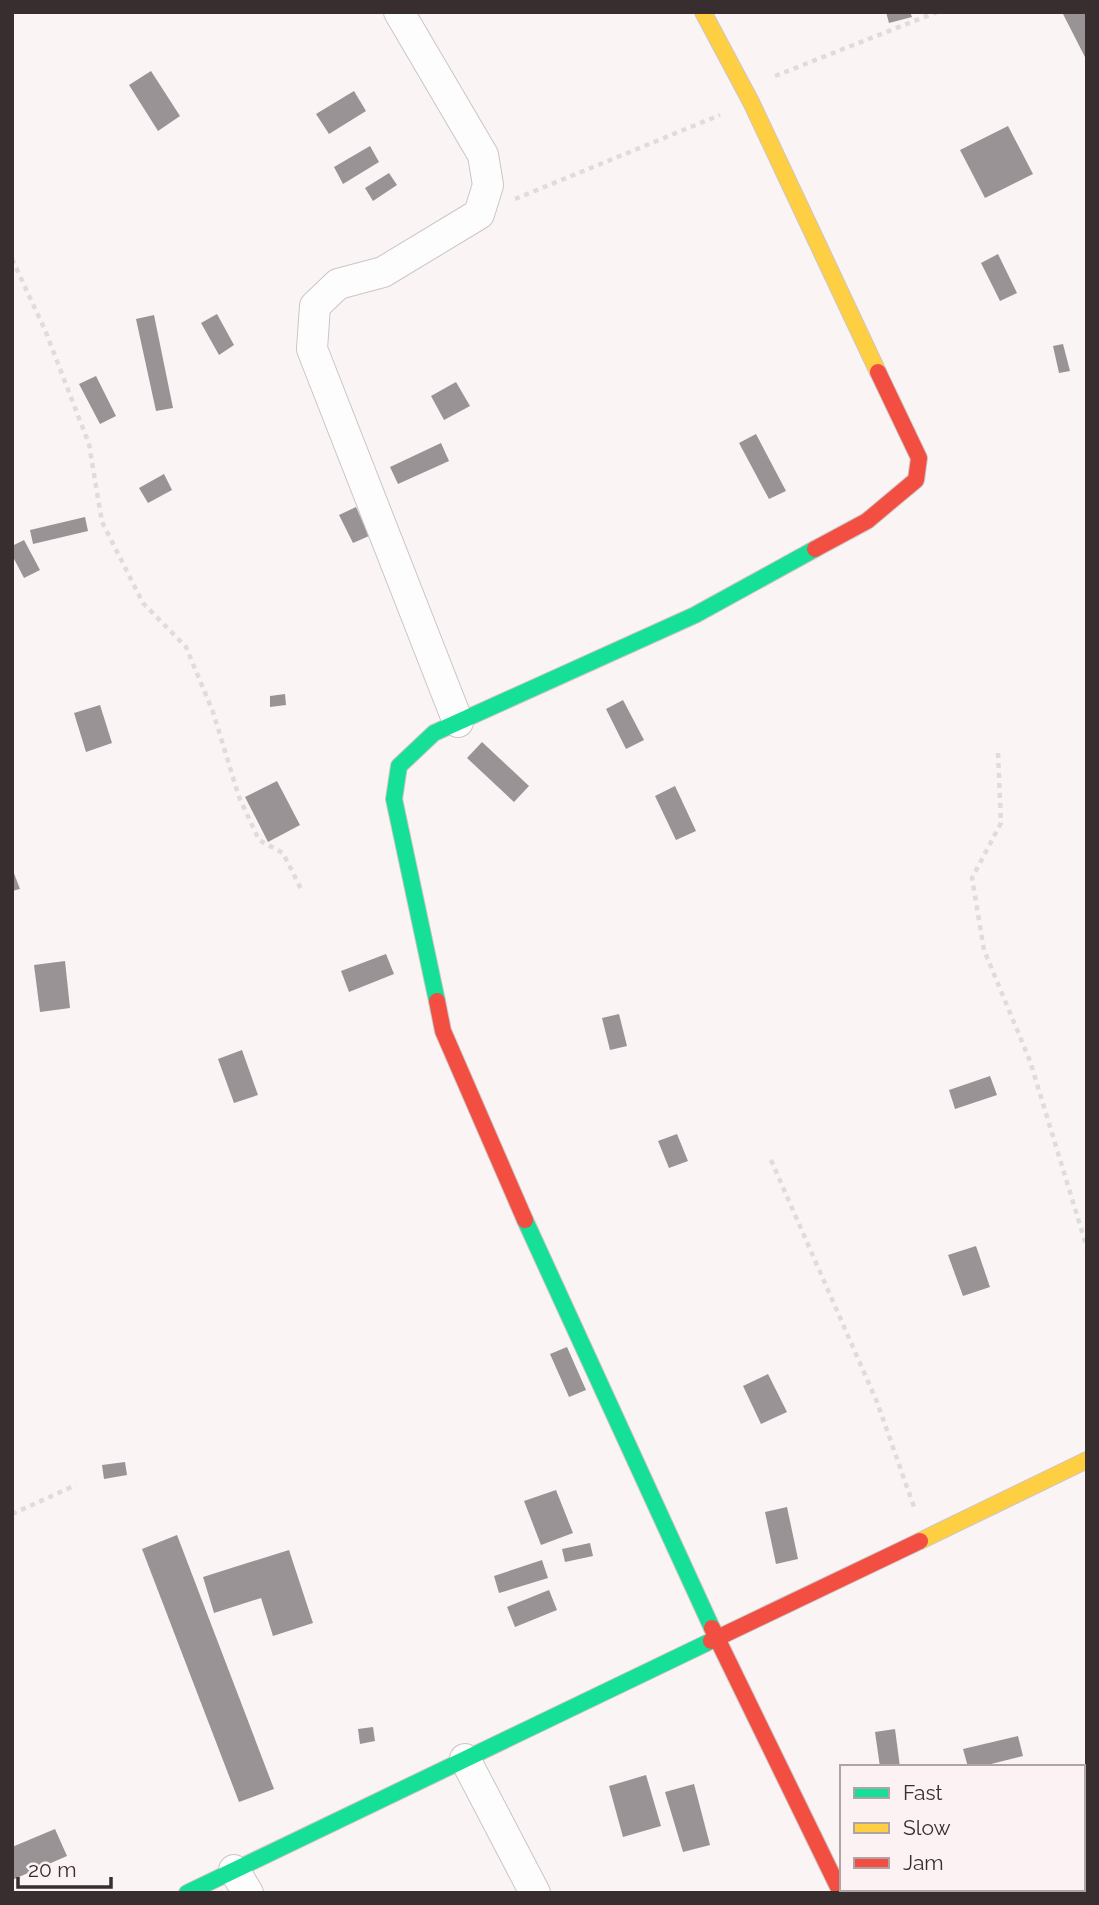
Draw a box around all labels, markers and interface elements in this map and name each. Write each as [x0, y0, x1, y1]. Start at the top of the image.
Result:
legend [840, 1765, 1085, 1891]
text: Fast [903, 1780, 943, 1805]
text: Slow [903, 1815, 951, 1840]
scale bar [18, 1846, 110, 1890]
text: Jam [903, 1850, 944, 1875]
text: 20 m [28, 1857, 76, 1882]

